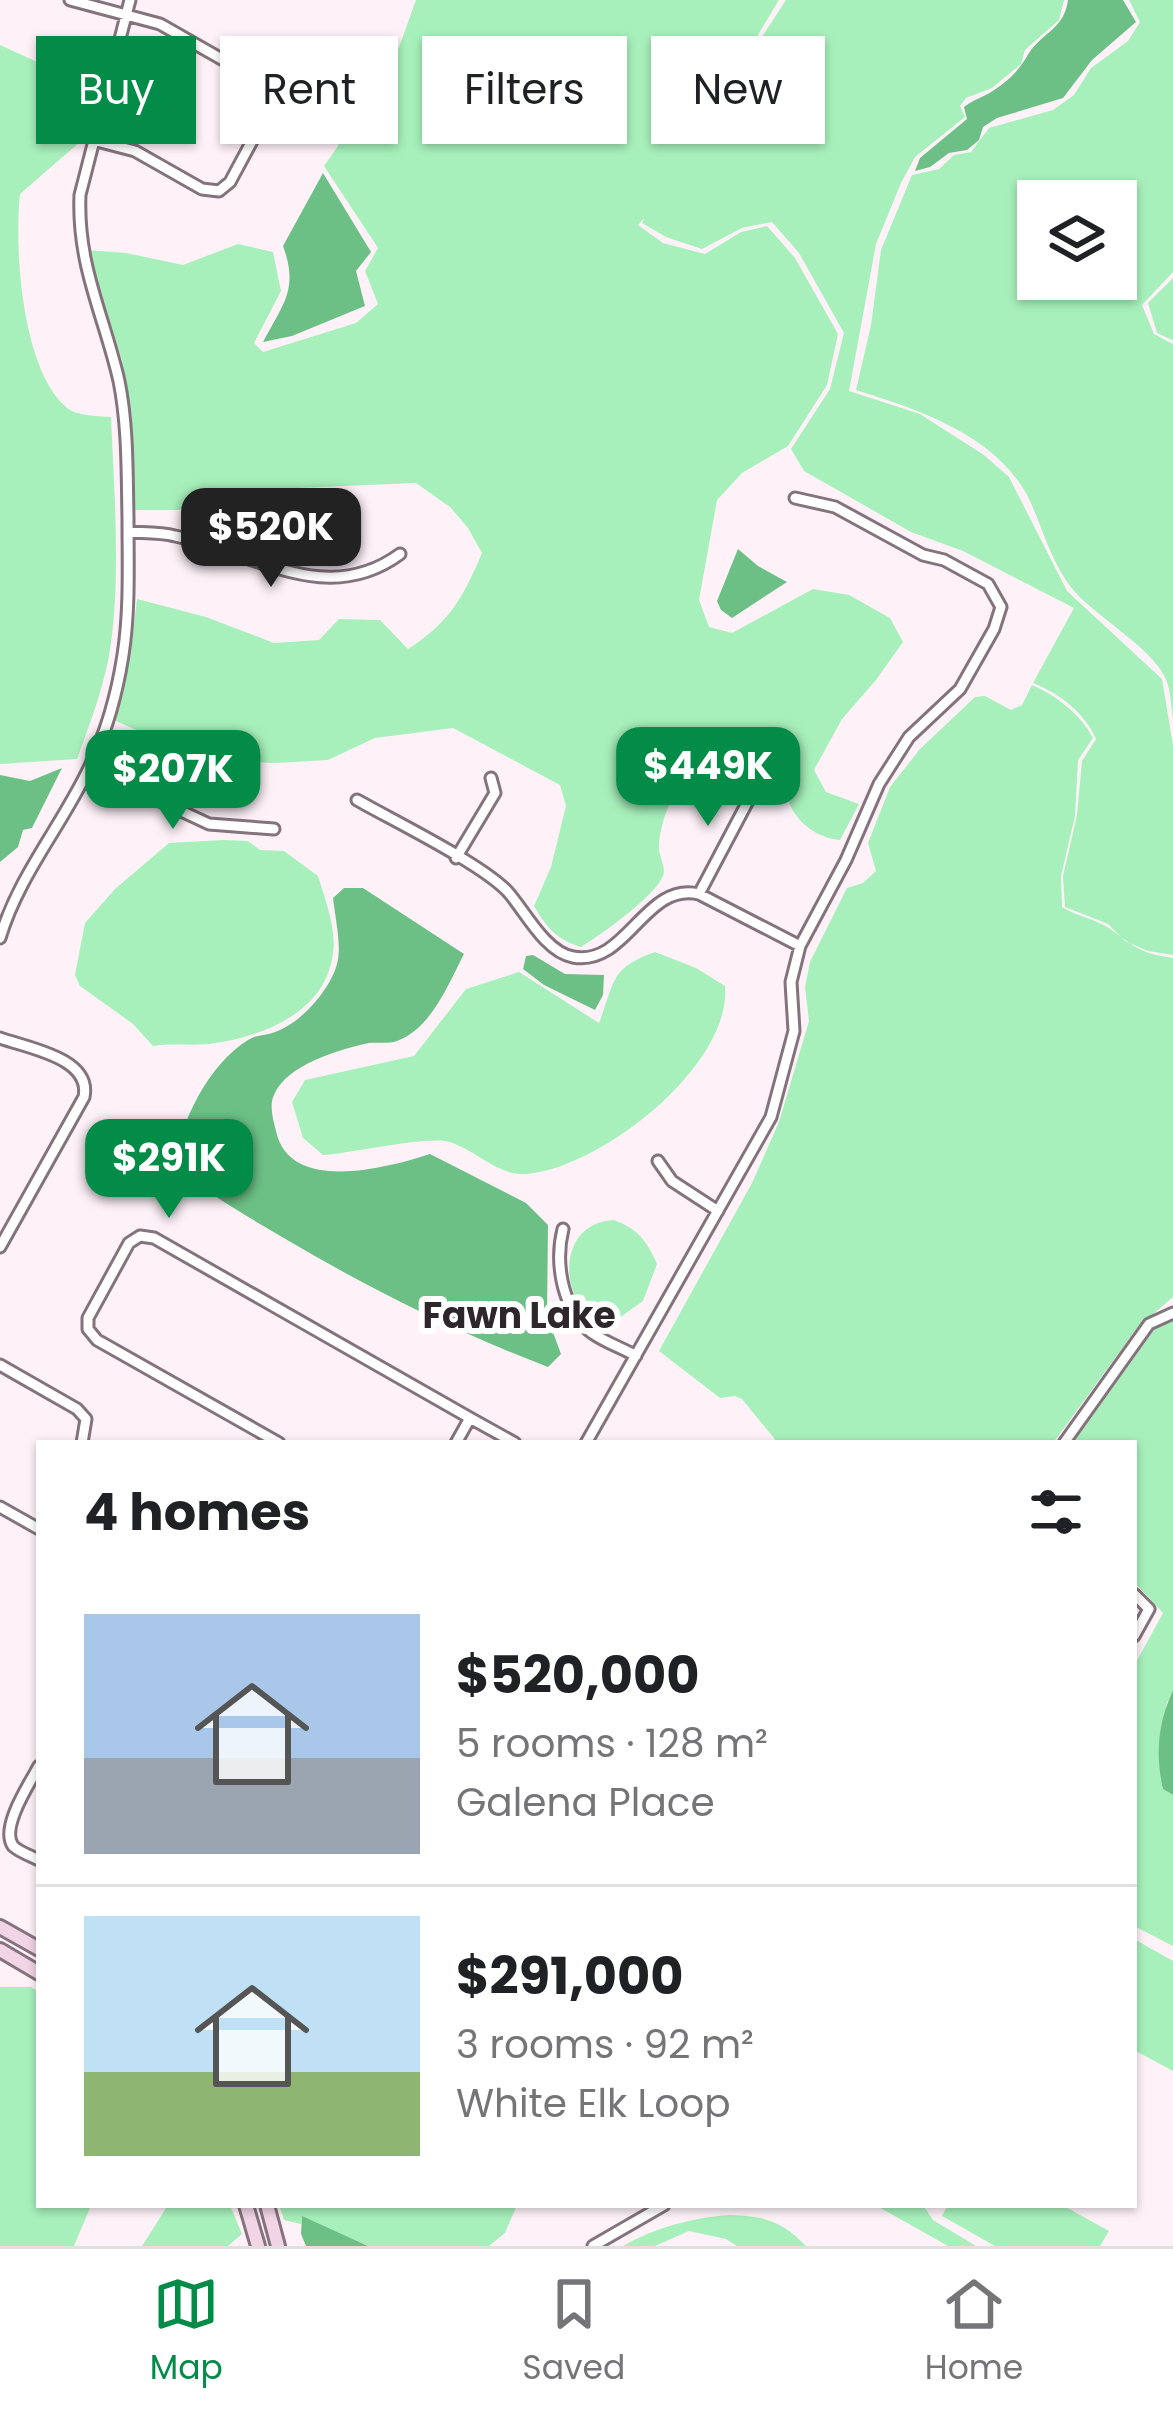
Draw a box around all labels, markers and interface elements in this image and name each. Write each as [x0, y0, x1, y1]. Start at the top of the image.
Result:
chip: Buy [36, 36, 196, 144]
chip: Rent [220, 36, 398, 144]
chip: Filters [422, 36, 627, 144]
chip: New [651, 36, 825, 144]
map controls [1017, 180, 1137, 300]
button: layers [1017, 180, 1137, 300]
pin: $520K [187, 488, 355, 590]
text: $520K [208, 499, 334, 554]
pin: $449K [624, 727, 792, 829]
pin: $207K [89, 730, 257, 832]
text: $449K [643, 738, 773, 793]
text: $207K [112, 741, 234, 796]
pin: $291K [85, 1119, 253, 1221]
text: $291K [112, 1130, 226, 1185]
district label: Fawn Lake [422, 1290, 616, 1341]
text: 4 homes [84, 1476, 310, 1548]
icon: filters [1023, 1479, 1089, 1545]
text: $520,000 [456, 1639, 699, 1711]
icon: home [180, 1662, 324, 1806]
text: 5 rooms · 128 m² [456, 1716, 768, 1771]
text: Galena Place [456, 1775, 715, 1830]
text: $291,000 [456, 1940, 684, 2012]
icon: home [180, 1964, 324, 2108]
text: 3 rooms · 92 m² [456, 2017, 754, 2072]
text: White Elk Loop [456, 2076, 731, 2131]
tab: Map [150, 2271, 223, 2393]
tab: Saved [522, 2271, 625, 2393]
tab: Home [925, 2271, 1023, 2393]

